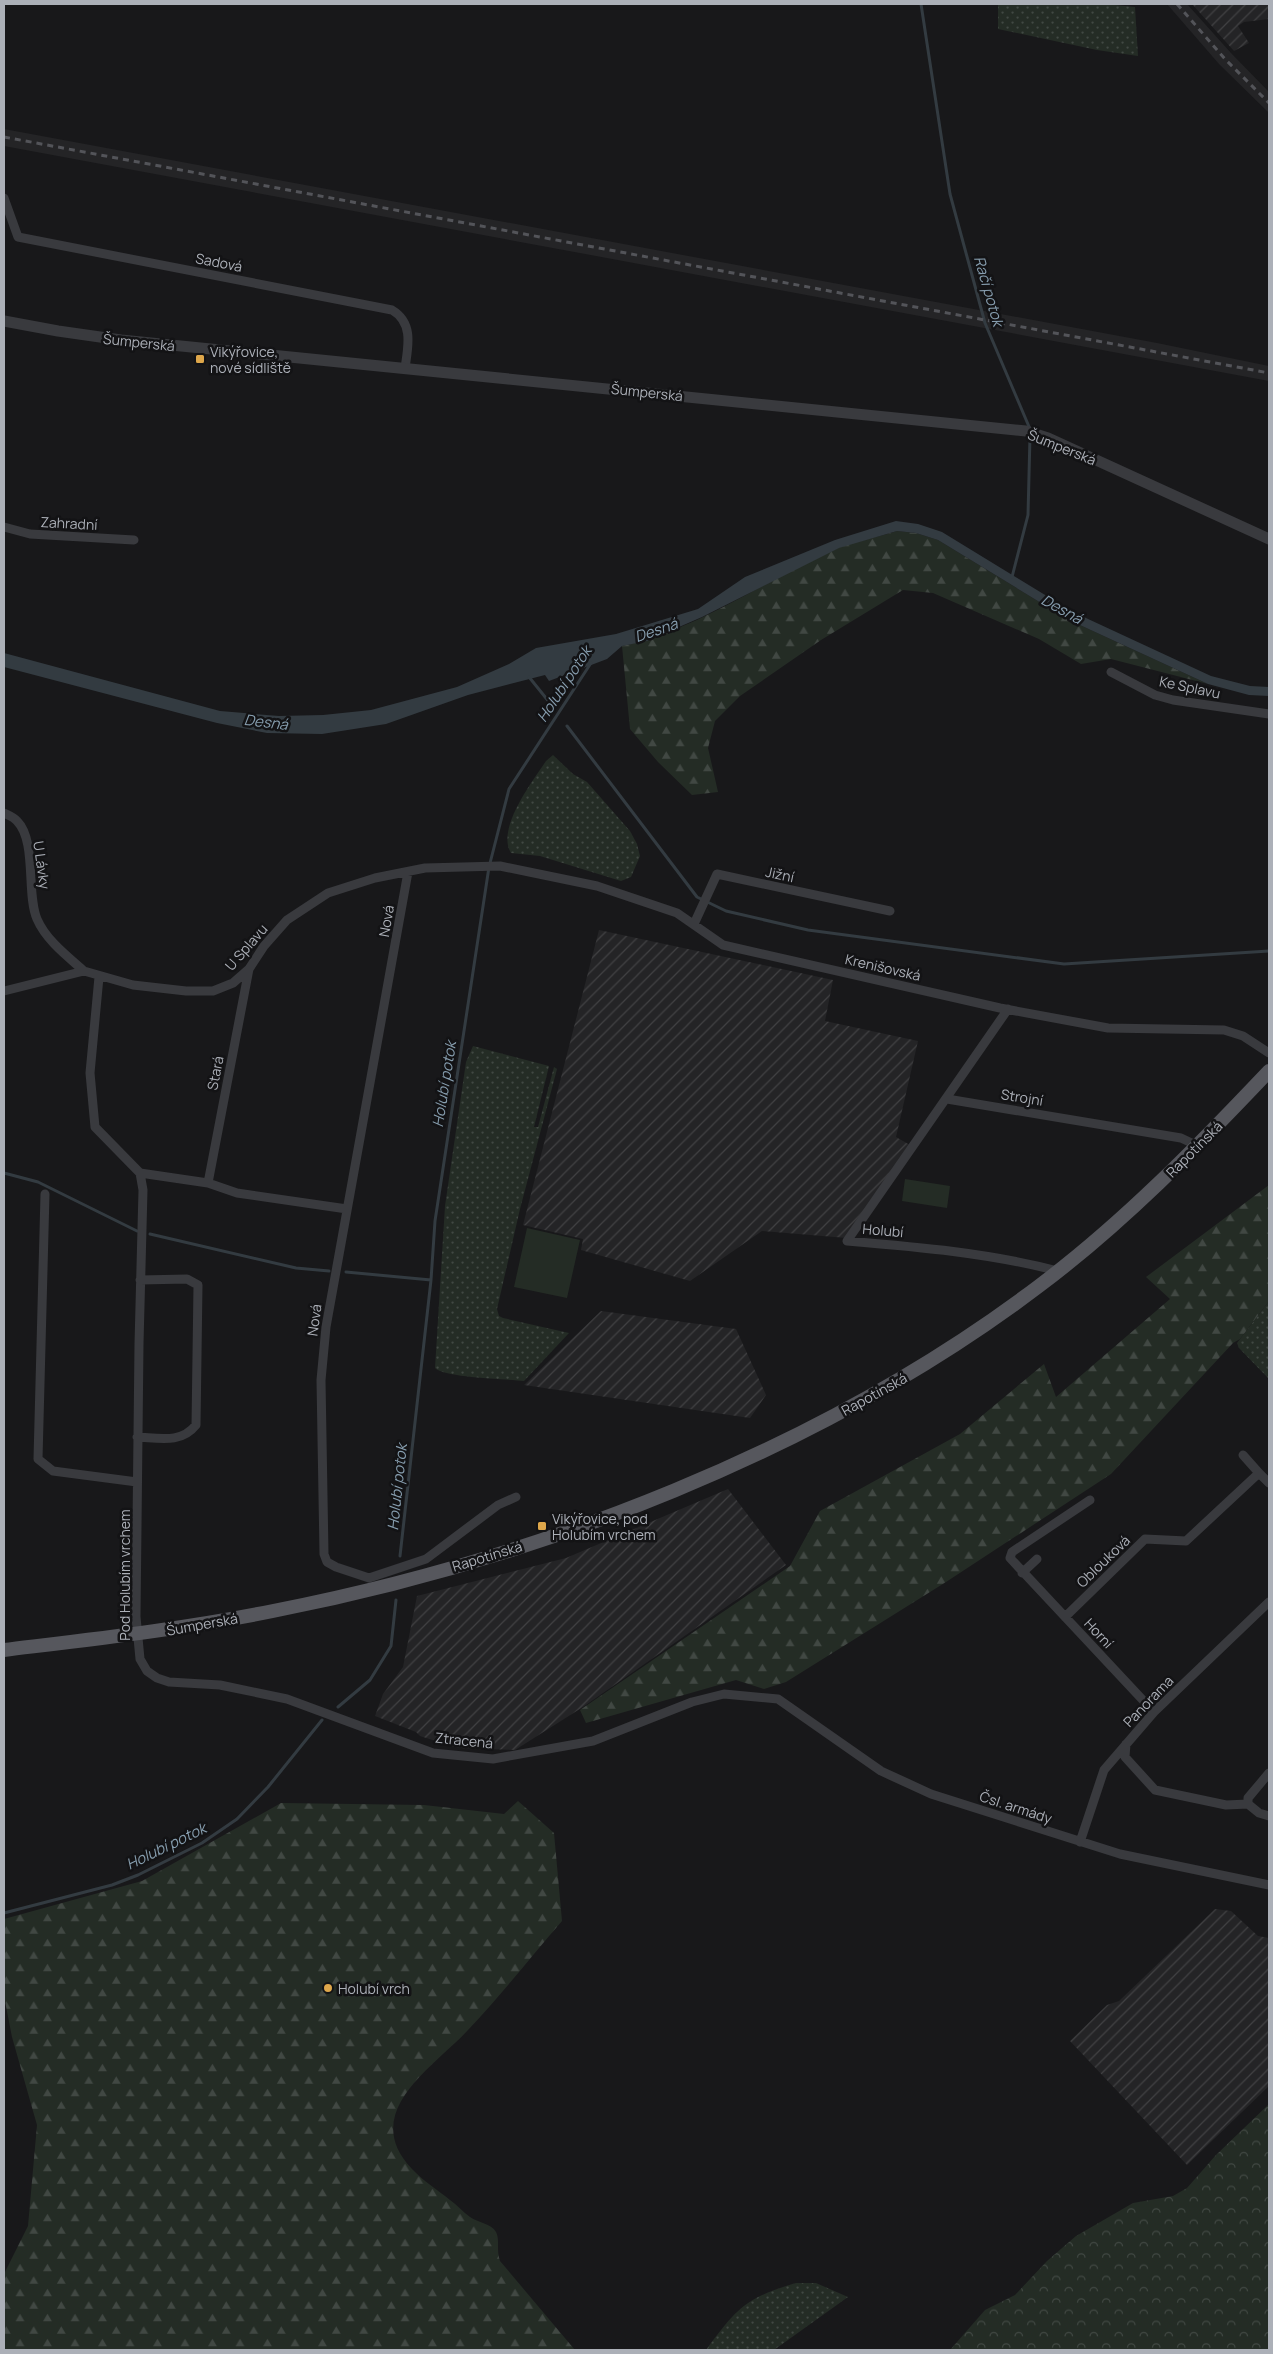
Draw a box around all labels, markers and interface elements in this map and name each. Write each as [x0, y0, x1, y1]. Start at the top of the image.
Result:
street label: Sadová [194, 248, 244, 276]
water label: Račí potok [969, 253, 1010, 331]
street label: Šumperská [102, 329, 176, 355]
place label: Vikýřovice, nové sídliště [210, 342, 291, 377]
marker: Vikýřovice, nové sídliště [194, 353, 206, 365]
street label: Šumperská [610, 379, 684, 405]
street label: Šumperská [1025, 425, 1099, 469]
street label: Zahradní [40, 512, 98, 534]
water label: Desná [1038, 589, 1087, 629]
water label: Desná [632, 613, 681, 647]
water label: Holubí potok [532, 640, 598, 726]
street label: Ke Splavu [1158, 671, 1222, 703]
water label: Desná [243, 709, 290, 735]
street label: U Lávky [29, 840, 55, 891]
street label: Jižní [764, 862, 796, 886]
street label: Nová [374, 904, 398, 938]
street label: U Splavu [221, 920, 271, 974]
street label: Krenišovská [843, 949, 923, 985]
water label: Holubí potok [427, 1037, 462, 1128]
street label: Stará [202, 1054, 228, 1092]
street label: Strojní [1000, 1084, 1044, 1110]
street label: Rapotínská [1162, 1117, 1226, 1181]
street label: Holubí [862, 1219, 904, 1241]
street label: Nová [302, 1303, 326, 1337]
street label: Rapotínská [838, 1368, 910, 1420]
water label: Holubí potok [382, 1440, 412, 1531]
street label: Pod Holubím vrchem [115, 1509, 134, 1641]
place label: Vikýřovice, pod Holubím vrchem [552, 1509, 656, 1544]
marker: Vikýřovice, pod Holubím vrchem [536, 1520, 548, 1532]
street label: Oblouková [1072, 1531, 1134, 1591]
street label: Rapotínská [450, 1536, 524, 1576]
street label: Šumperská [165, 1608, 239, 1640]
street label: Horní [1080, 1614, 1118, 1652]
street label: Panorama [1119, 1671, 1177, 1731]
street label: Ztracená [434, 1728, 494, 1752]
street label: Čsl. armády [977, 1786, 1055, 1828]
water label: Holubí potok [122, 1816, 212, 1874]
place label: Holubí vrch [338, 1979, 410, 1998]
marker: Holubí vrch [322, 1982, 334, 1994]

